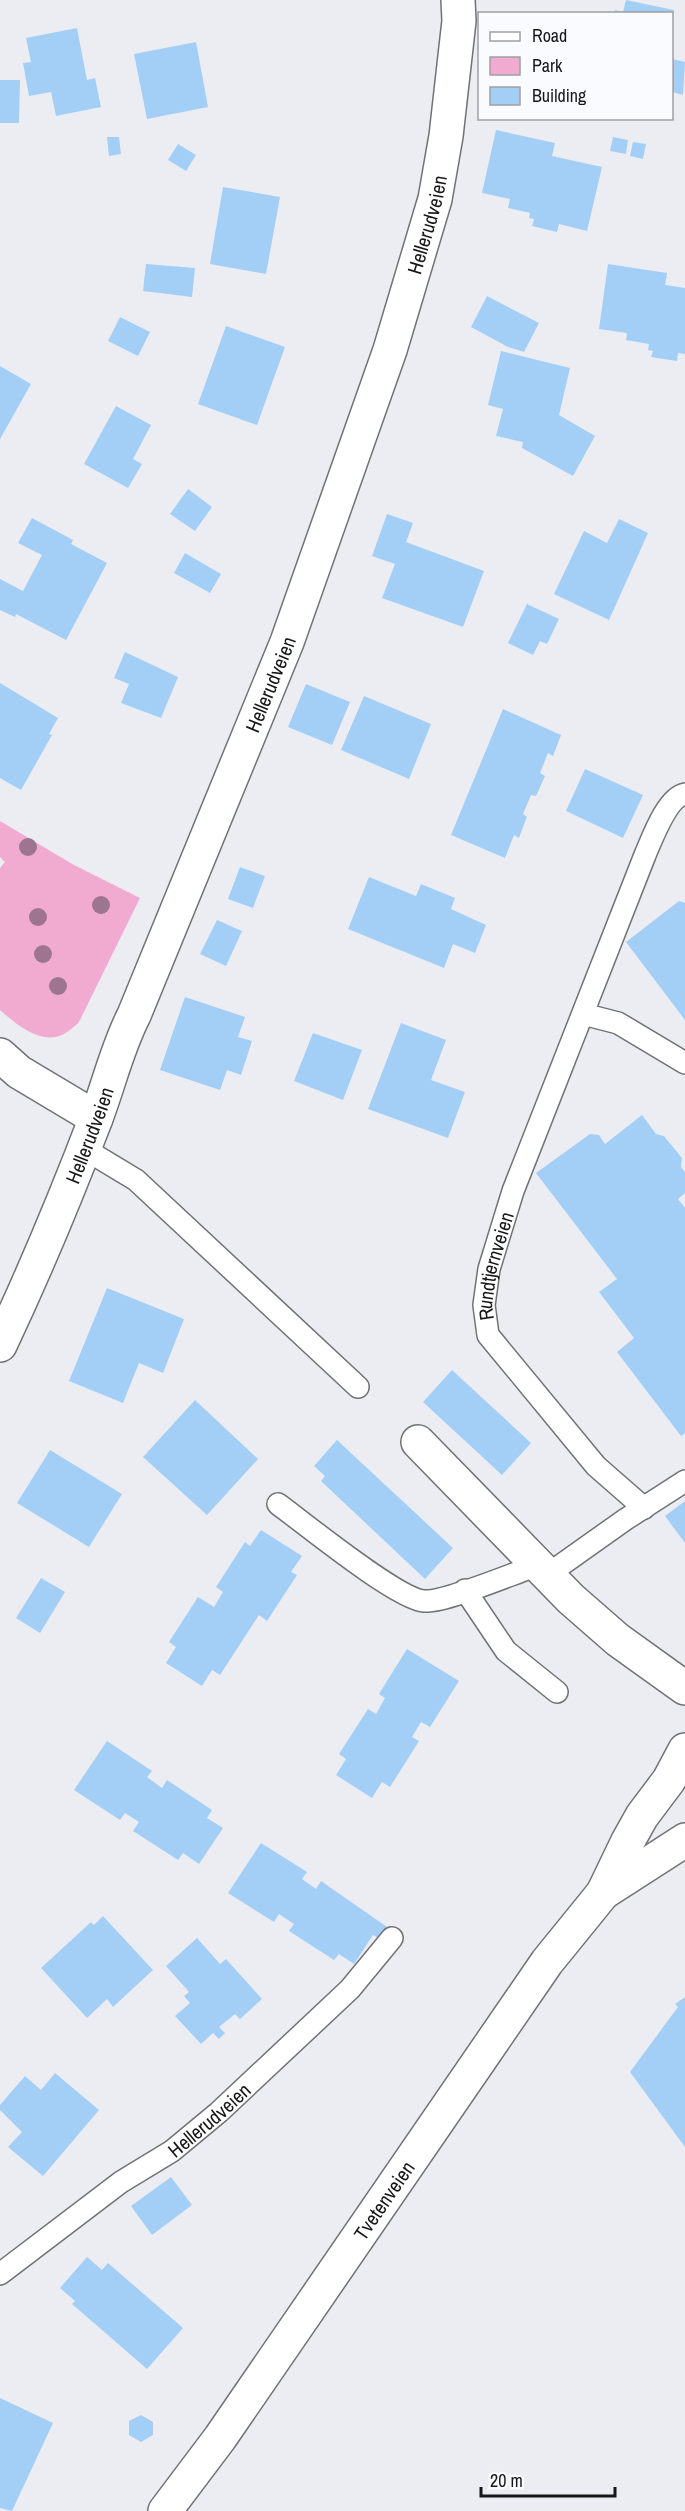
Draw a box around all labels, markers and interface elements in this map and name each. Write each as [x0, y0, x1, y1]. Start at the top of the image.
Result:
legend [478, 12, 673, 120]
text: Road [532, 23, 567, 48]
text: Park [532, 53, 563, 78]
text: Building [532, 83, 587, 108]
street label: Hellerudveien [400, 173, 452, 277]
street label: Hellerudveien [238, 633, 301, 736]
street label: Hellerudveien [58, 1083, 119, 1187]
street label: Rundtjernveien [470, 1208, 519, 1322]
street label: Hellerudveien [162, 2076, 256, 2163]
street label: Tvetenveien [347, 2155, 420, 2245]
scale bar [481, 2460, 614, 2498]
text: 20 m [490, 2468, 523, 2493]

